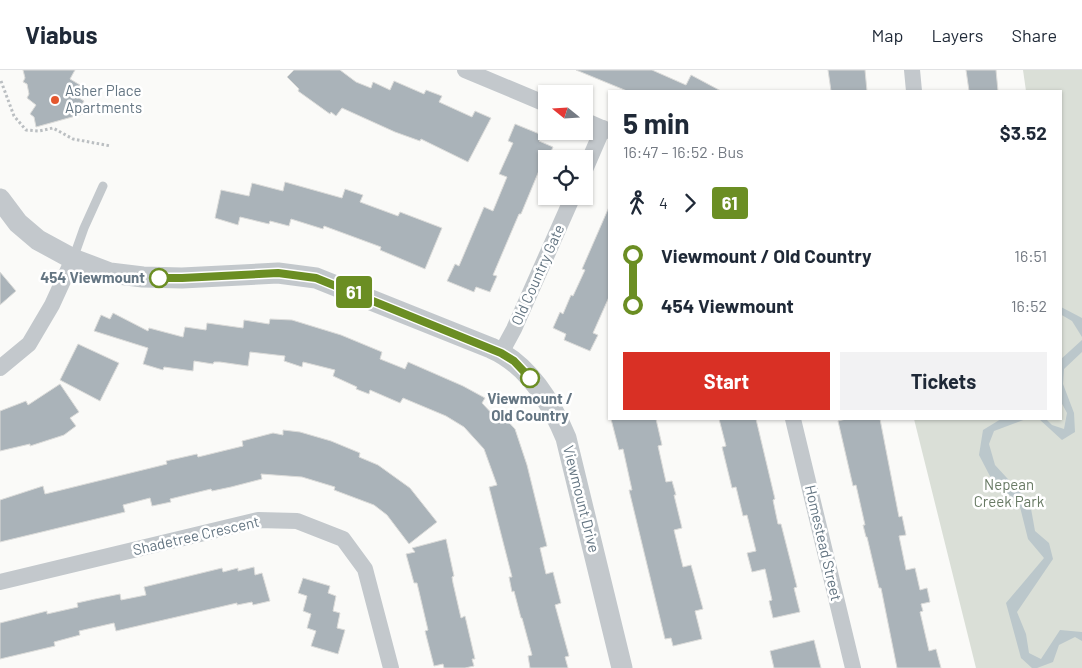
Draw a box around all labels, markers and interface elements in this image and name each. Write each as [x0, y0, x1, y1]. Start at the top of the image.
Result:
text: Viabus [25, 20, 97, 49]
text: Map [871, 24, 903, 46]
text: Layers [931, 24, 984, 46]
text: Share [1012, 24, 1057, 46]
place label: Asher Place Apartments [65, 81, 142, 116]
north arrow [538, 85, 592, 140]
map controls [538, 85, 593, 205]
marker: Asher Place Apartments [49, 94, 61, 106]
text: 5 min [623, 106, 690, 140]
text: $3.52 [1000, 121, 1047, 144]
text: 16:47 – 16:52 · Bus [623, 142, 744, 161]
button: locate [538, 150, 593, 205]
icon: walk [623, 189, 651, 217]
icon: forward [676, 189, 704, 217]
text: 61 [722, 192, 738, 214]
text: 4 [659, 193, 668, 212]
street label: Old Country Gate [507, 221, 567, 328]
text: Viewmount / Old Country [661, 244, 871, 267]
text: 16:51 [1014, 246, 1047, 265]
place label: 454 Viewmount [40, 268, 145, 286]
marker: 454 Viewmount [149, 268, 169, 288]
line badge: 61 [332, 276, 376, 308]
text: 61 [346, 281, 362, 303]
text: 454 Viewmount [661, 294, 794, 317]
text: 16:52 [1011, 296, 1047, 315]
button: Start [623, 352, 830, 410]
button: Tickets [840, 352, 1047, 410]
marker: Viewmount / Old Country [520, 368, 540, 388]
place label: Viewmount / Old Country [487, 389, 573, 424]
street label: Viewmount Drive [560, 443, 604, 554]
park label: Nepean Creek Park [974, 475, 1045, 510]
street label: Homestead Street [802, 483, 846, 602]
street label: Shadetree Crescent [131, 512, 261, 558]

